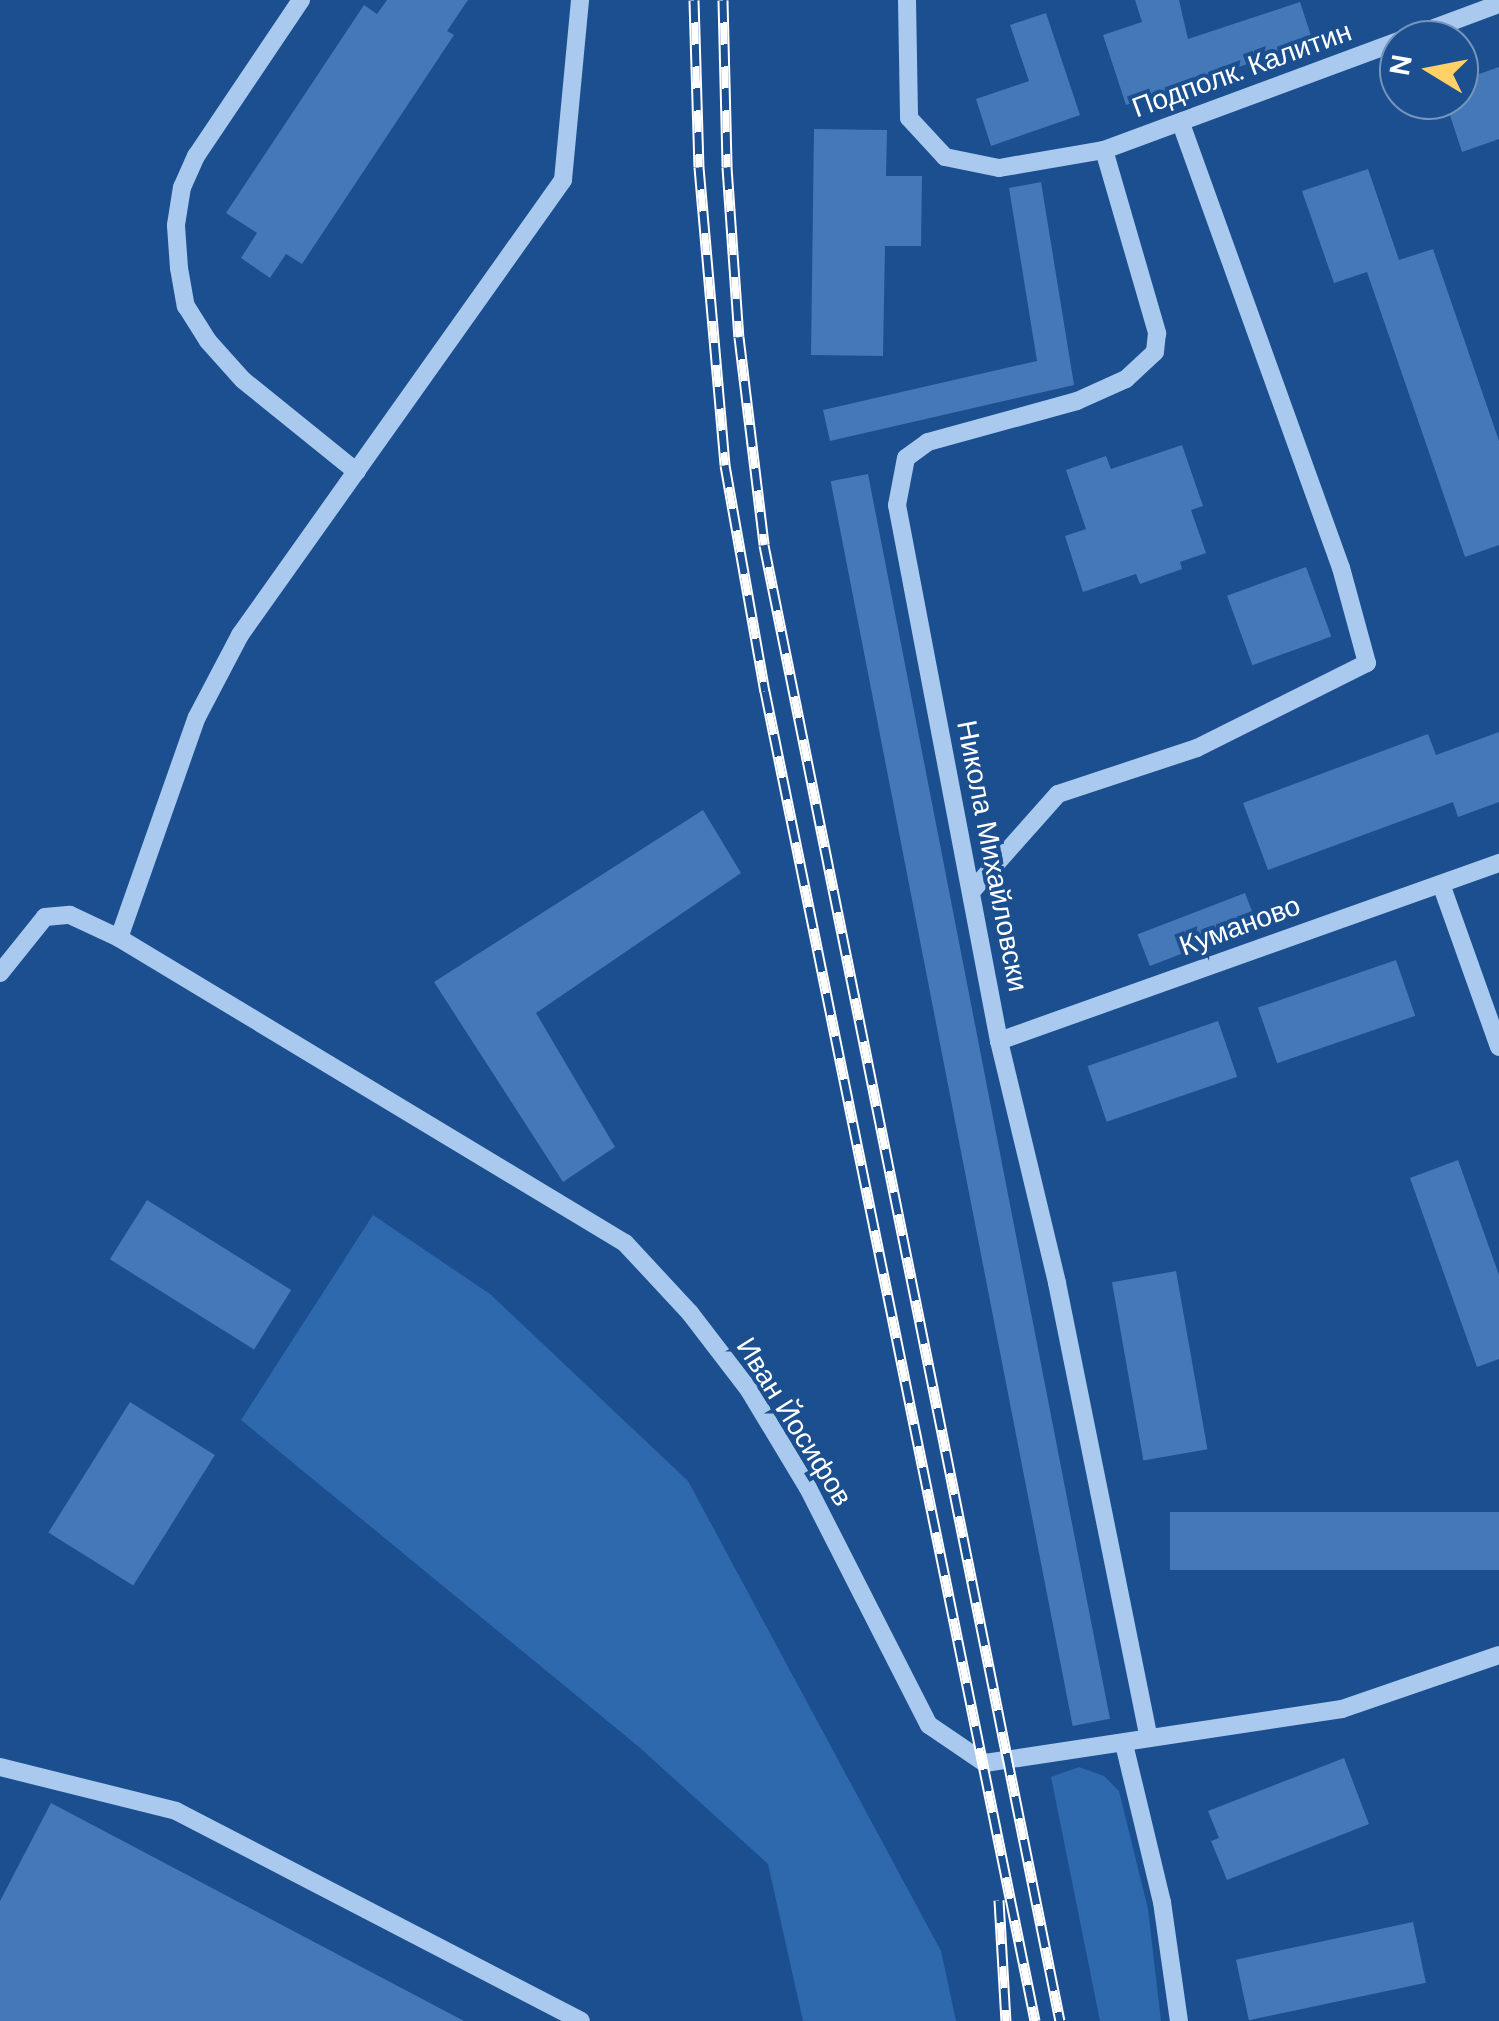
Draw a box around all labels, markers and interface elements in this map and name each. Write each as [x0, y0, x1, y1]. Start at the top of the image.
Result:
street label: Подполк. Калитин [1128, 15, 1356, 125]
north arrow [1379, 20, 1479, 120]
text: N [1381, 52, 1421, 78]
street label: Никола Михайловски [949, 718, 1035, 994]
street label: Куманово [1175, 889, 1305, 963]
street label: Иван Йосифов [729, 1332, 859, 1512]

